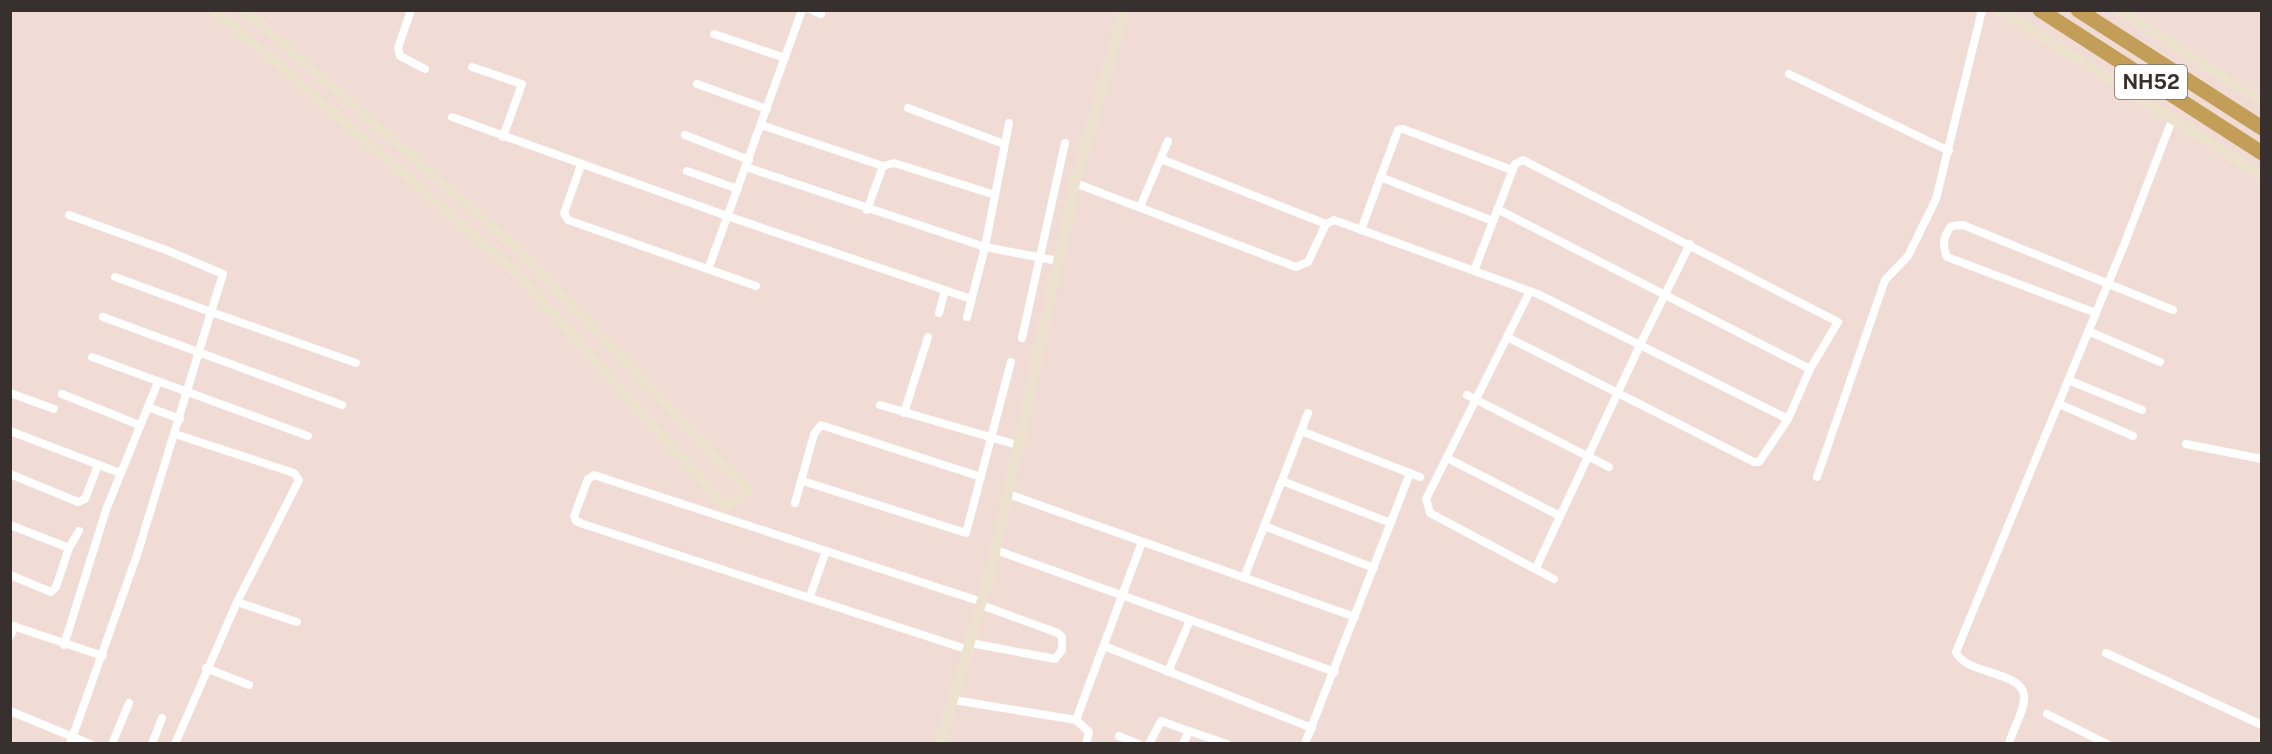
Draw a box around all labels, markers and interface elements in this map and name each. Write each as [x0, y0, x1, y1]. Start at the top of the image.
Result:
road number: NH52 [2115, 65, 2187, 99]

